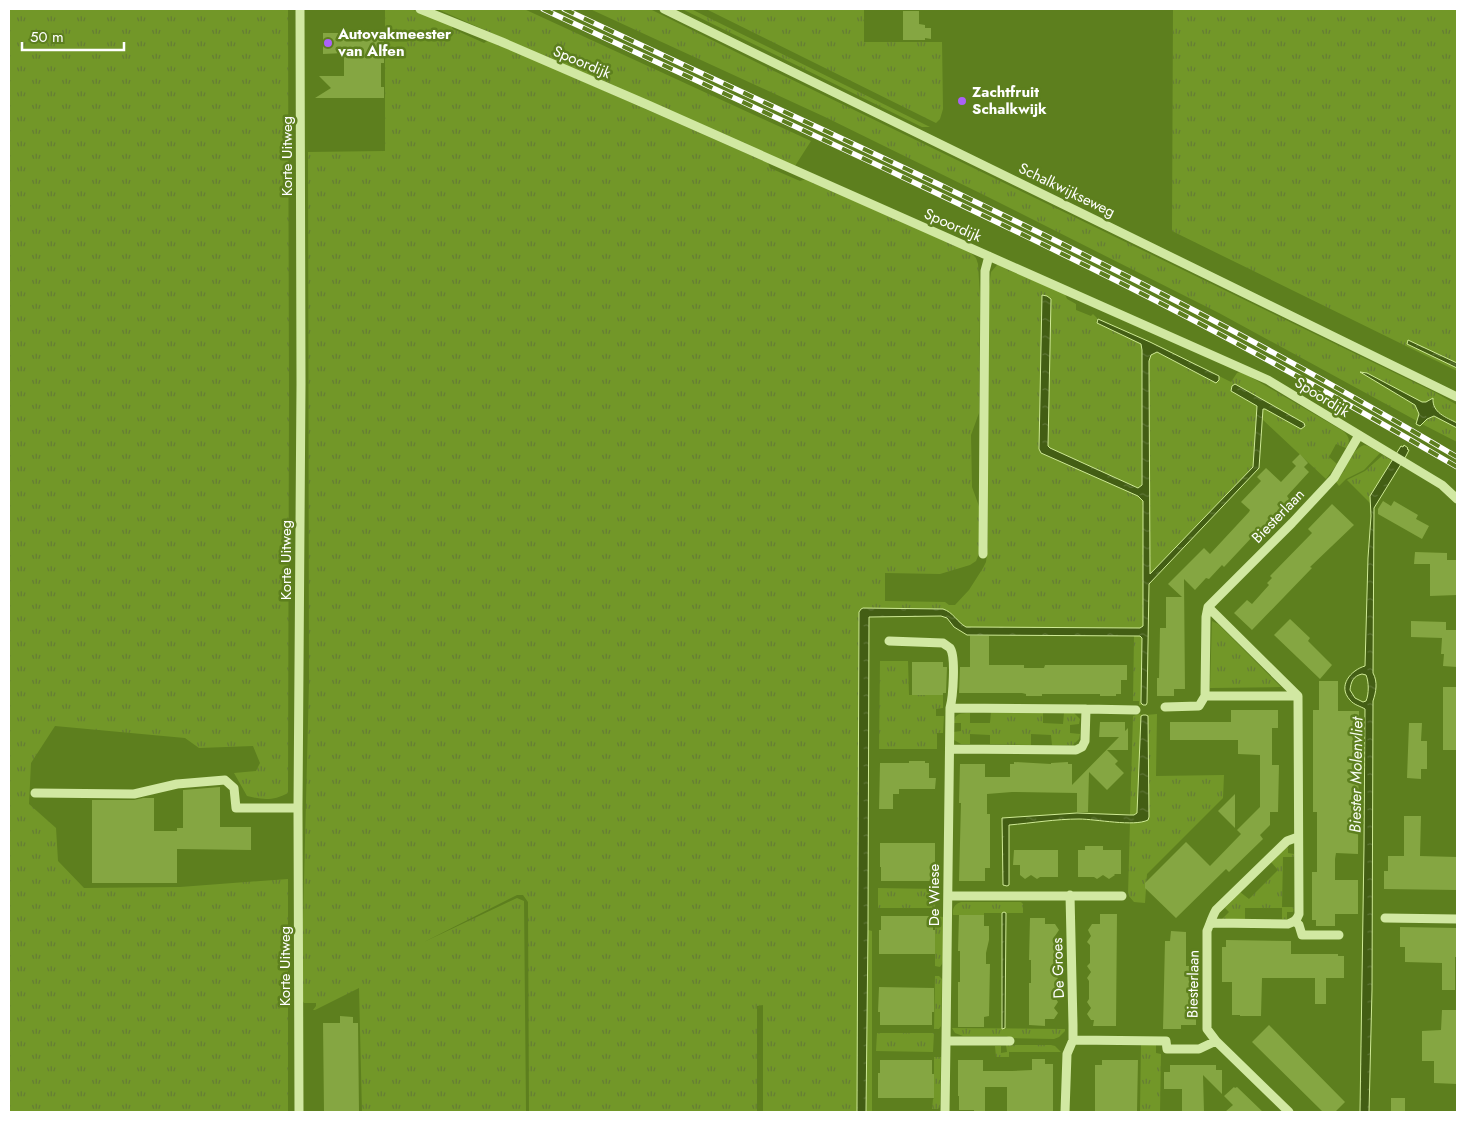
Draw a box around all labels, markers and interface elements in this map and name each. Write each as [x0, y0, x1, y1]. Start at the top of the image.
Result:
scale bar [22, 20, 125, 52]
place label: Autovakmeester van Alfen [337, 23, 452, 62]
text: 50 m [30, 26, 64, 48]
marker: Autovakmeester van Alfen [322, 37, 334, 49]
street label: Spoordijk [550, 40, 615, 84]
place label: Zachtfruit Schalkwijk [972, 81, 1047, 120]
marker: Zachtfruit Schalkwijk [956, 95, 968, 107]
street label: Korte Uitweg [276, 116, 298, 196]
street label: Schalkwijkseweg [1015, 157, 1119, 223]
street label: Spoordijk [921, 203, 986, 248]
street label: Spoordijk [1290, 371, 1354, 423]
street label: Biesterlaan [1246, 484, 1310, 548]
street label: Korte Uitweg [275, 520, 297, 600]
water label: Biester Molenvliet [1343, 716, 1369, 833]
street label: De Wiese [923, 863, 945, 926]
street label: Korte Uitweg [274, 926, 296, 1006]
street label: De Groes [1046, 937, 1070, 999]
street label: Biesterlaan [1181, 950, 1205, 1018]

